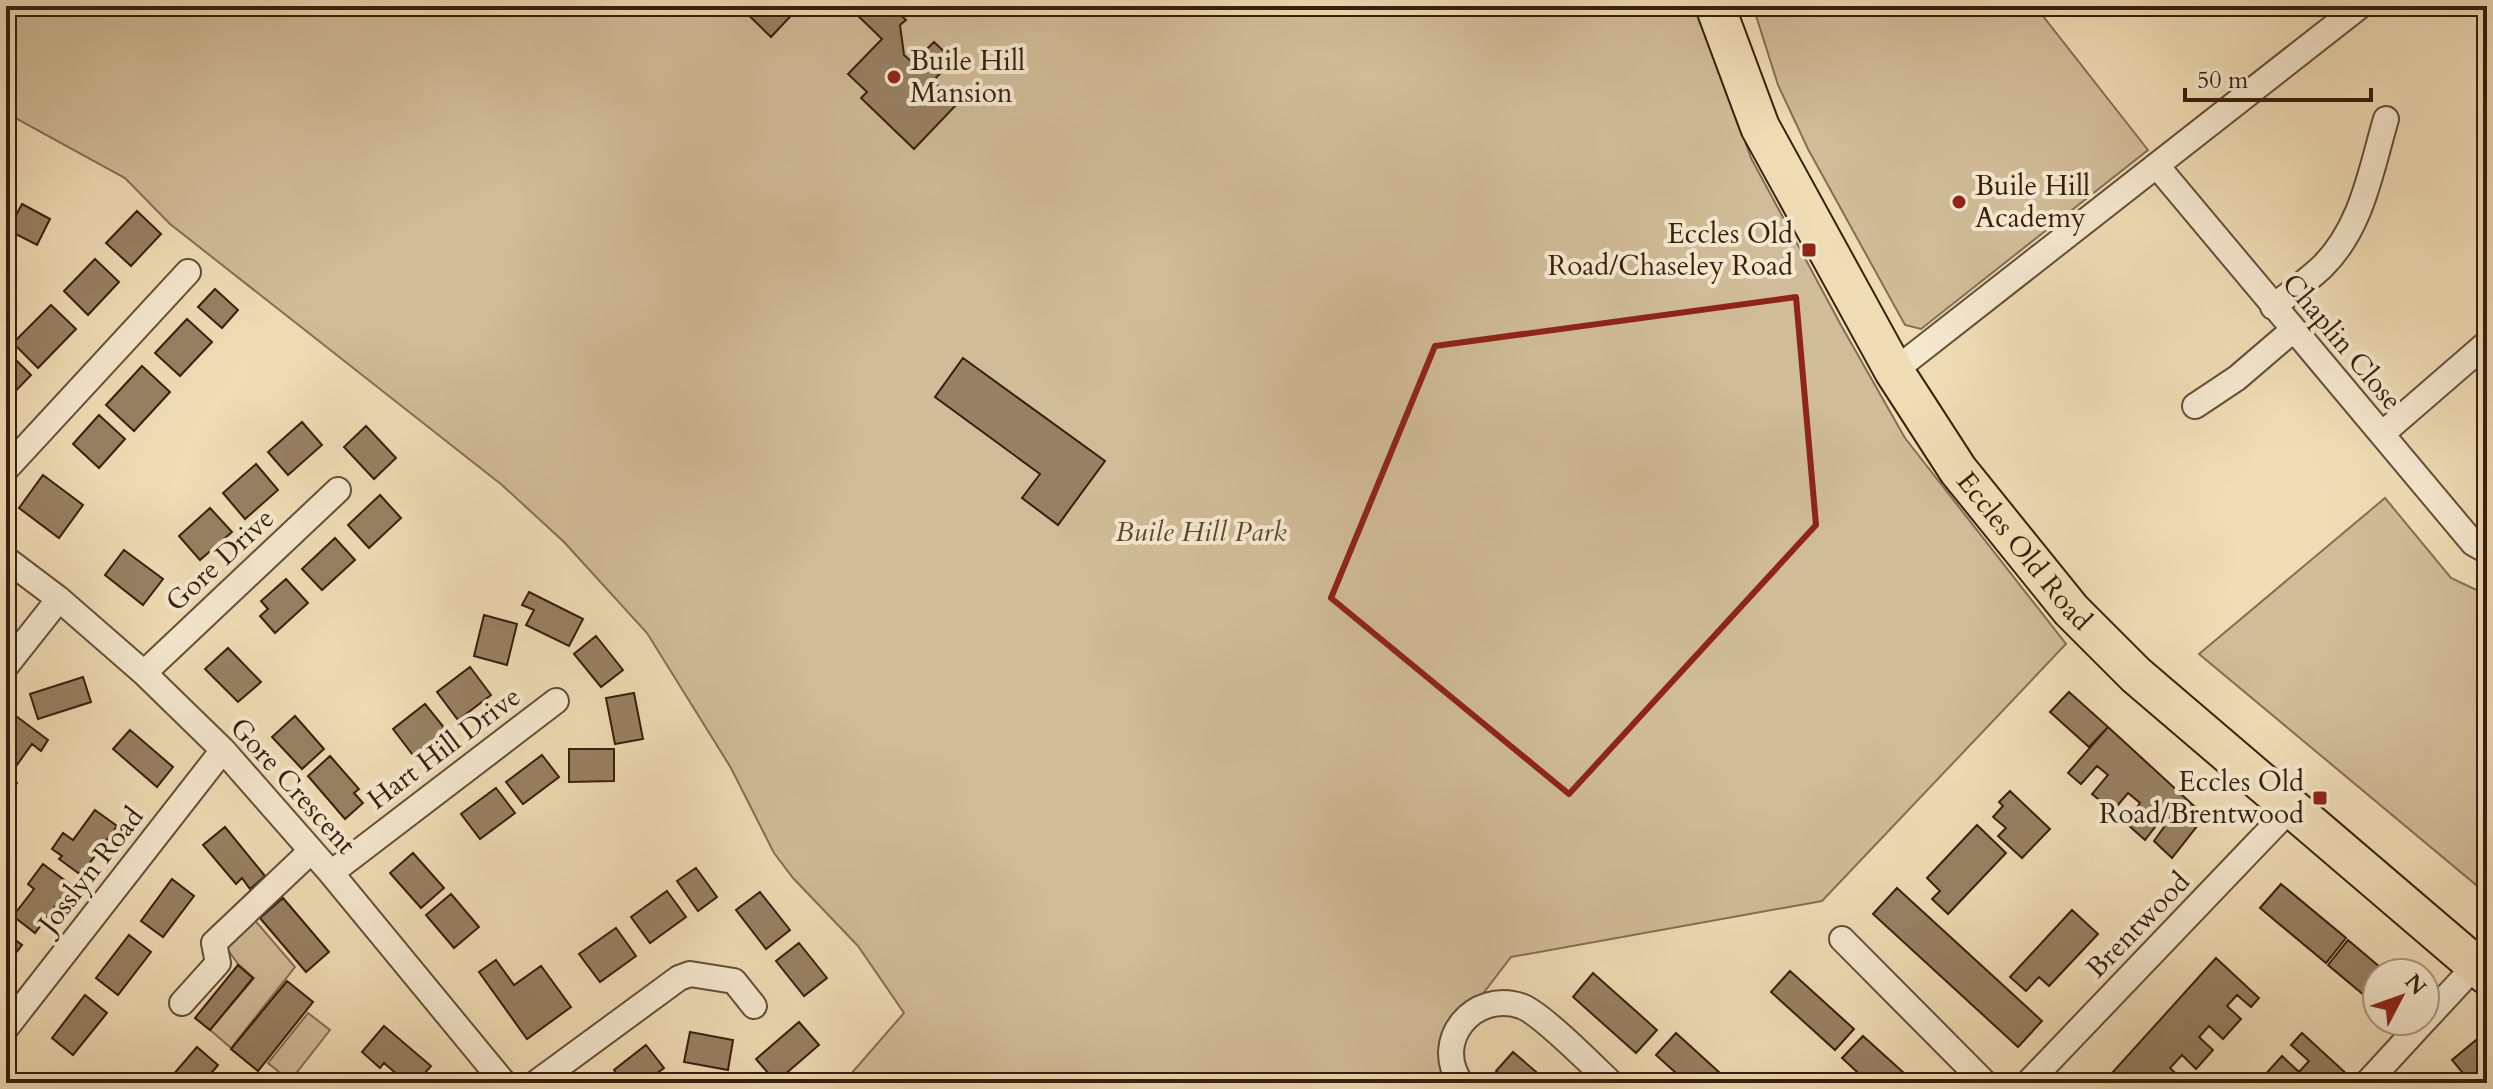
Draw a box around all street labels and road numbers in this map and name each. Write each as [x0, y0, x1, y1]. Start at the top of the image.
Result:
street label: Chaplin Close [2273, 265, 2411, 419]
street label: Eccles Old Road [1948, 464, 2100, 639]
street label: Gore Drive [158, 500, 282, 620]
street label: Hart Hill Drive [360, 678, 528, 818]
street label: Gore Crescent [221, 709, 365, 863]
street label: Josslyn Road [27, 799, 152, 944]
street label: Brentwood [2078, 863, 2198, 987]

